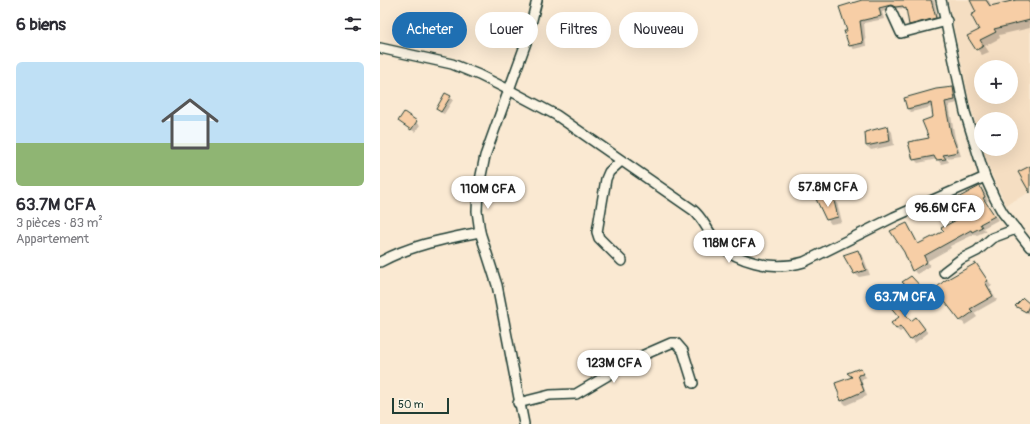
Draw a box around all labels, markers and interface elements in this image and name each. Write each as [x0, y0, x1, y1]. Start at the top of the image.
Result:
chip: Acheter [392, 12, 467, 48]
chip: Louer [475, 12, 538, 48]
chip: Filtres [546, 12, 611, 48]
chip: Nouveau [619, 12, 698, 48]
icon: filters [342, 13, 364, 35]
text: 6 biens [16, 14, 66, 35]
map controls [974, 60, 1018, 156]
button: + [974, 60, 1018, 104]
icon: home [154, 88, 226, 160]
button: − [974, 112, 1018, 156]
pin: 57.8M CFA [782, 174, 874, 208]
pin: 110M CFA [447, 176, 529, 210]
text: 57.8M CFA [798, 179, 858, 195]
text: 110M CFA [460, 181, 516, 197]
text: 63.7M CFA [16, 194, 96, 215]
pin: 96.6M CFA [899, 195, 991, 229]
text: 96.6M CFA [914, 200, 976, 216]
text: 3 pièces · 83 m² [16, 215, 103, 231]
pin: 118M CFA [688, 230, 770, 264]
text: Appartement [16, 231, 89, 247]
text: 118M CFA [702, 235, 756, 251]
pin: 63.7M CFA [859, 284, 951, 318]
text: 63.7M CFA [874, 289, 936, 305]
pin: 123M CFA [573, 350, 655, 384]
text: 123M CFA [586, 355, 642, 371]
scale bar [392, 396, 449, 415]
text: 50 m [398, 398, 424, 411]

